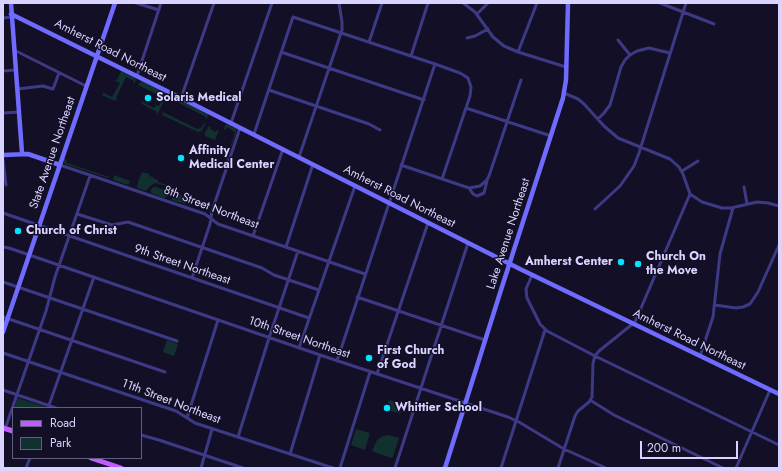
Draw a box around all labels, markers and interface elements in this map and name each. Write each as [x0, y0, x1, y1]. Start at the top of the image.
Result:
street label: Amherst Road Northeast [52, 17, 168, 85]
place label: Solaris Medical [156, 91, 242, 105]
marker: Solaris Medical [143, 93, 153, 103]
street label: State Avenue Northeast [27, 95, 79, 211]
place label: Affinity Medical Center [189, 144, 274, 172]
marker: Affinity Medical Center [176, 153, 186, 163]
street label: Amherst Road Northeast [341, 163, 457, 231]
street label: Lake Avenue Northeast [484, 177, 534, 291]
street label: 8th Street Northeast [162, 183, 260, 233]
place label: Church of Christ [26, 224, 117, 238]
marker: Church of Christ [13, 226, 23, 236]
street label: 9th Street Northeast [132, 242, 232, 288]
place label: Church On the Move [646, 250, 706, 278]
place label: Amherst Center [525, 255, 613, 269]
marker: Amherst Center [616, 257, 626, 267]
marker: Church On the Move [633, 259, 643, 269]
street label: Amherst Road Northeast [630, 306, 748, 374]
street label: 10th Street Northeast [246, 314, 352, 362]
place label: First Church of God [377, 344, 444, 372]
marker: First Church of God [364, 353, 374, 363]
street label: 11th Street Northeast [120, 377, 222, 427]
place label: Whittier School [395, 401, 482, 415]
marker: Whittier School [382, 403, 392, 413]
legend [12, 407, 142, 459]
text: Road [50, 414, 76, 432]
scale bar [642, 433, 740, 459]
text: Park [50, 434, 71, 452]
text: 200 m [647, 439, 681, 457]

